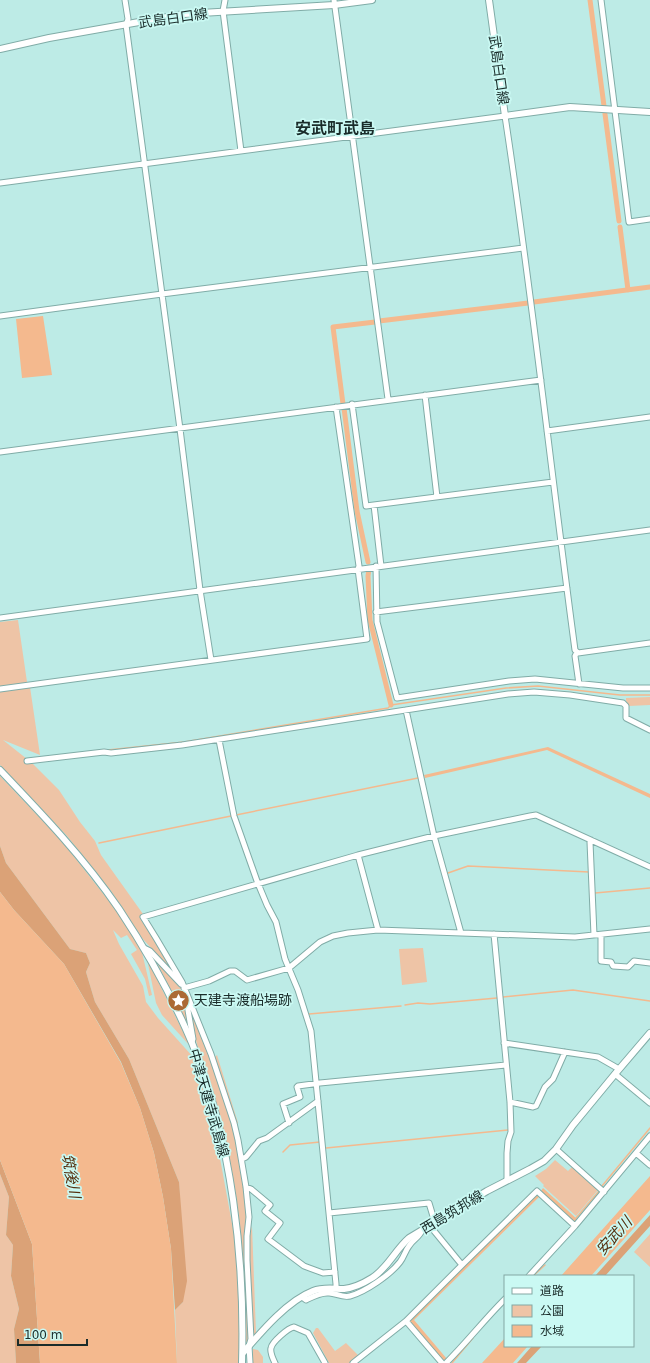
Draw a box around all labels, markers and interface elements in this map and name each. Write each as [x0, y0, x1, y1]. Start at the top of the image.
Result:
street label: 武島白口線 [137, 5, 209, 31]
street label: 武島白口線 [486, 34, 512, 106]
district label: 安武町武島 [295, 119, 375, 138]
place icon: 天建寺渡船場跡 [165, 987, 191, 1013]
place label: 天建寺渡船場跡 [194, 992, 292, 1008]
street label: 中津天建寺武島線 [186, 1047, 232, 1159]
water label: 筑後川 [58, 1152, 84, 1202]
street label: 西島筑邦線 [418, 1187, 486, 1237]
water label: 安武川 [592, 1212, 637, 1259]
legend [504, 1275, 634, 1347]
text: 道路 [540, 1284, 564, 1298]
text: 公園 [540, 1304, 564, 1318]
scale bar [18, 1321, 87, 1347]
text: 水域 [540, 1324, 564, 1338]
text: 100 m [24, 1328, 62, 1342]

